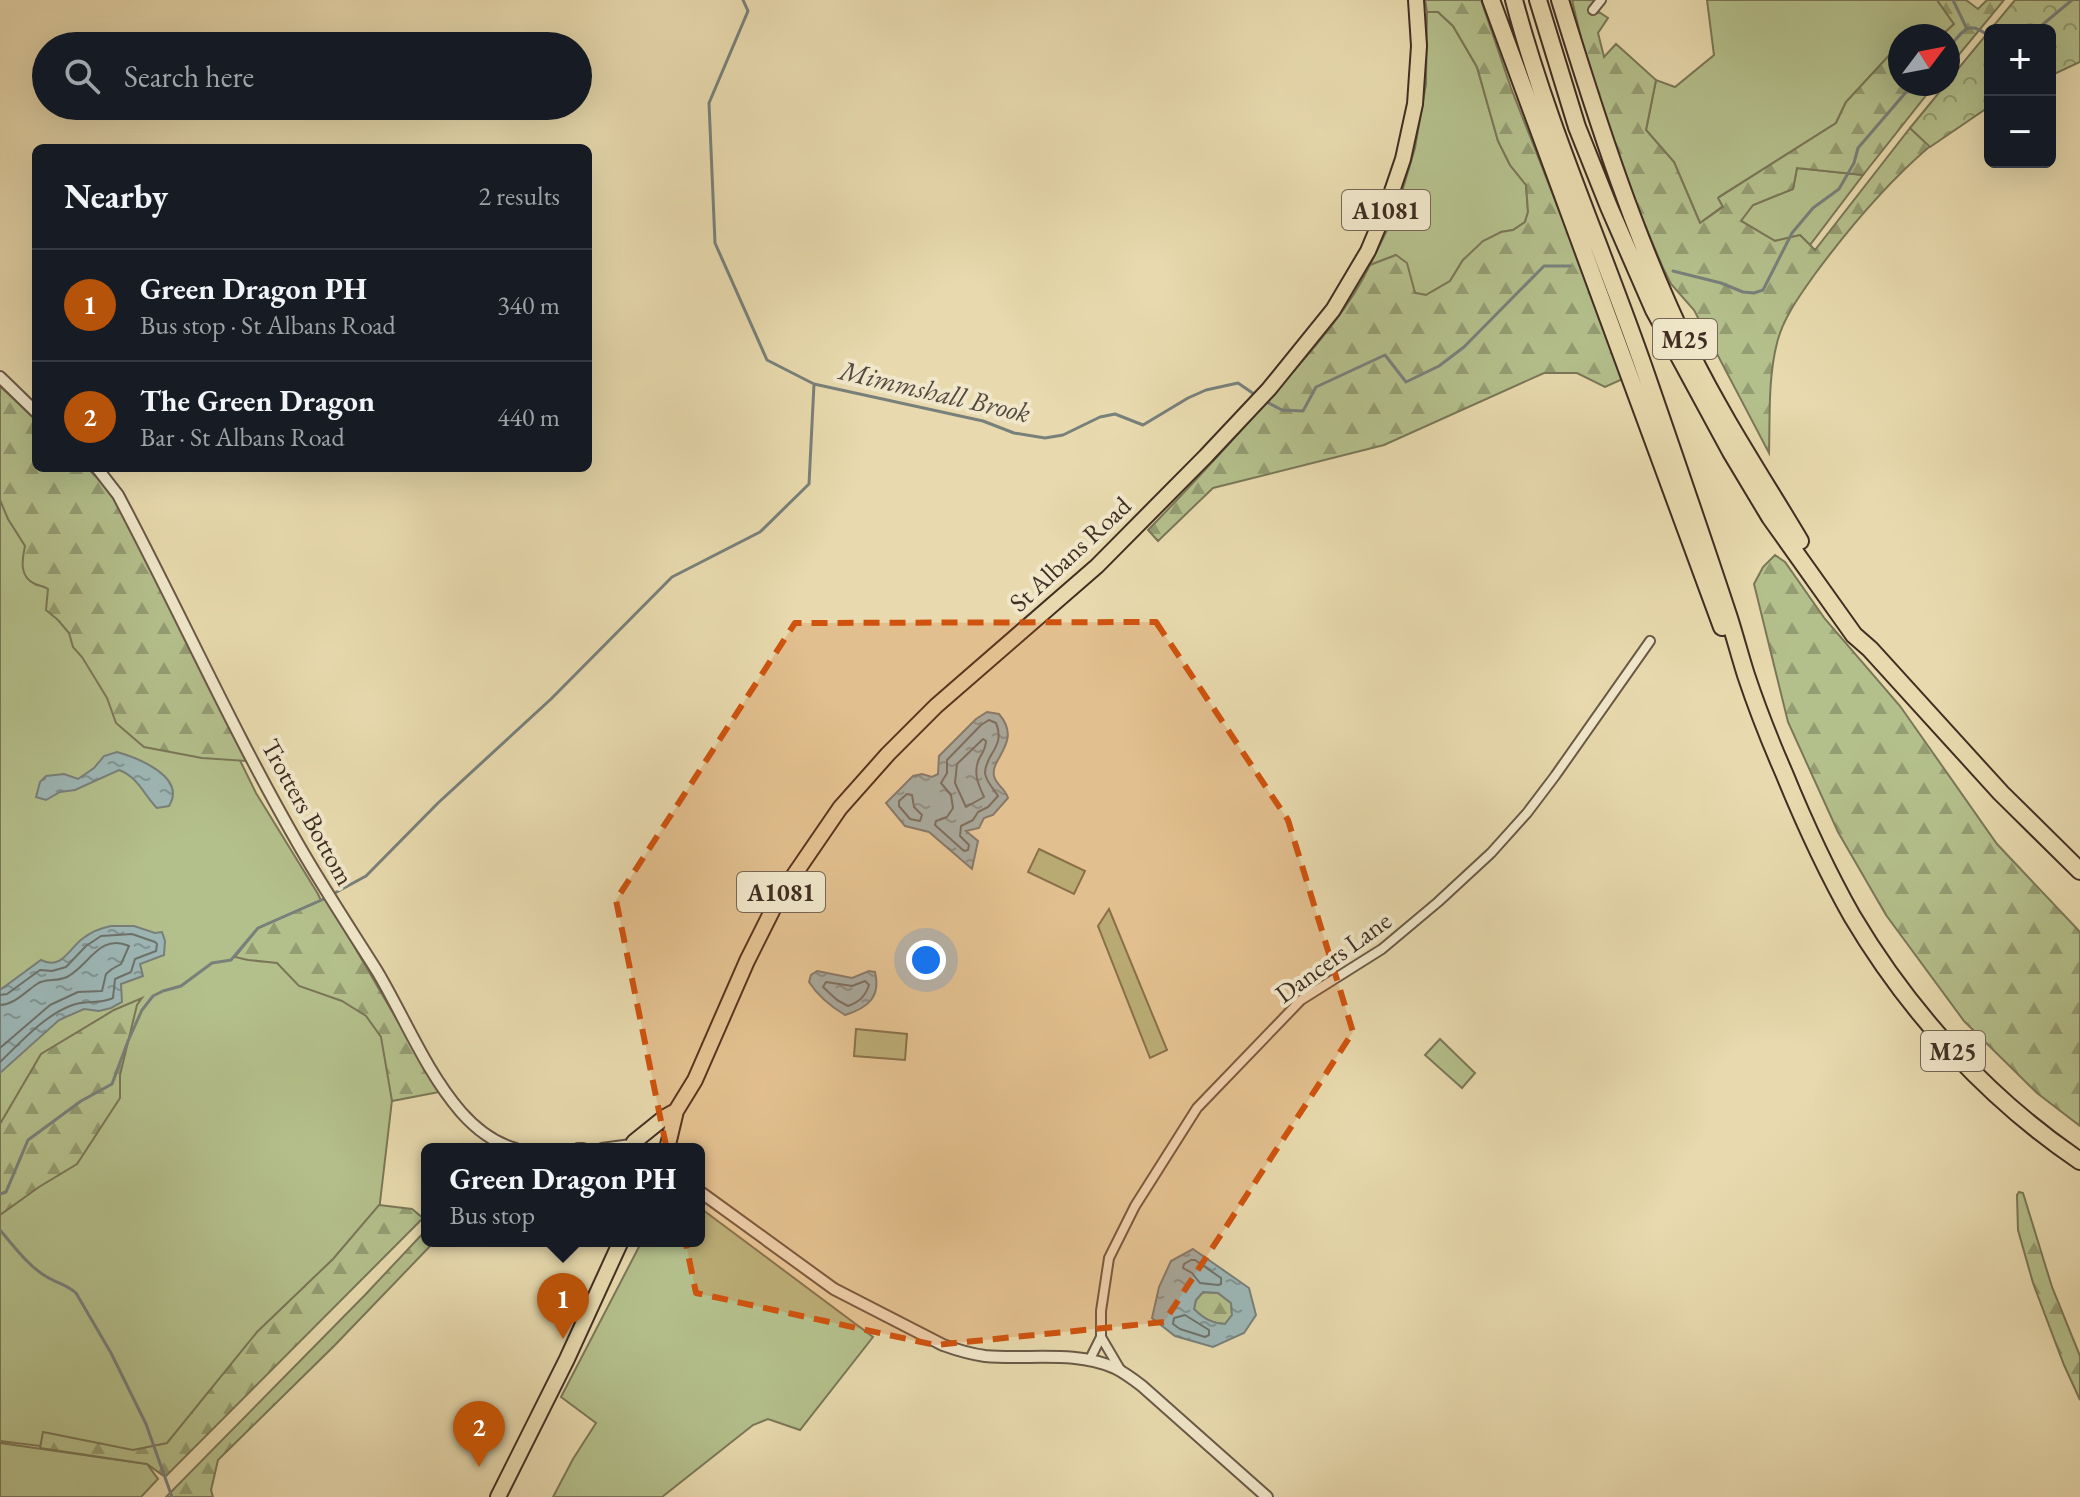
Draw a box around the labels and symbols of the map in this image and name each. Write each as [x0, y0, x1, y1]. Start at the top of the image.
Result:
north arrow [1888, 24, 1960, 96]
road number: A1081 [1342, 190, 1430, 230]
road number: M25 [1653, 319, 1717, 359]
water label: Mimmshall Brook [834, 351, 1034, 430]
street label: St Albans Road [1002, 488, 1139, 619]
street label: Trotters Bottom [254, 733, 362, 891]
road number: A1081 [737, 872, 825, 912]
street label: Dancers Lane [1268, 903, 1398, 1011]
your location [906, 940, 946, 980]
road number: M25 [1921, 1031, 1985, 1071]
pin: 1 [537, 1273, 589, 1339]
pin: 2 [453, 1401, 505, 1467]

